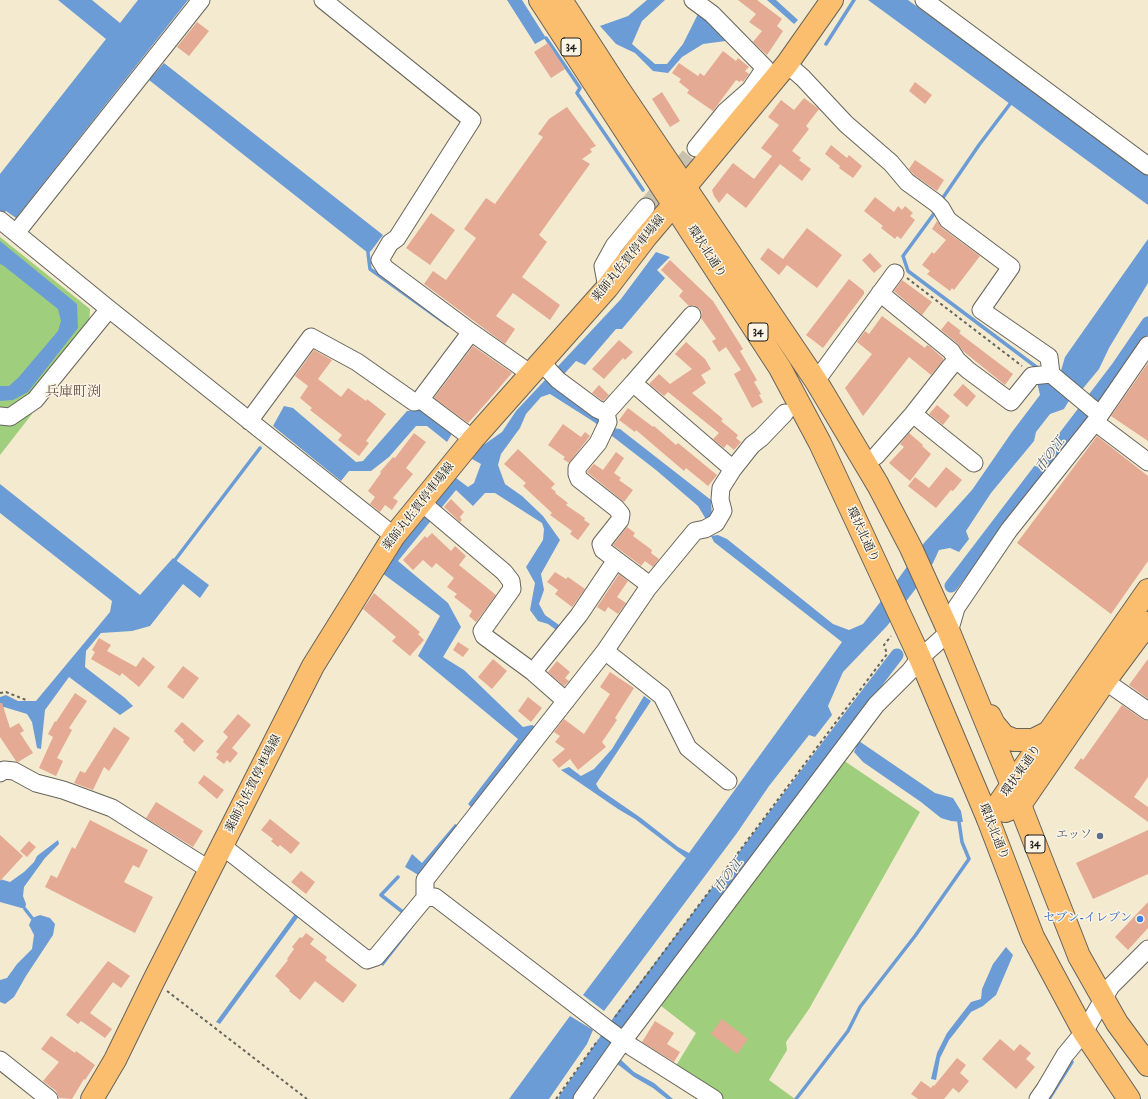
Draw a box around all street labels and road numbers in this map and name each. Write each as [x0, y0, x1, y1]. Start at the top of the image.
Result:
road number: 34 [561, 38, 581, 56]
street label: 薬師丸佐賀停車場線 [589, 213, 669, 305]
street label: 環状北通り [684, 223, 728, 281]
road number: 34 [748, 323, 768, 341]
street label: 薬師丸佐賀停車場線 [380, 460, 458, 554]
street label: 環状北通り [843, 505, 881, 565]
street label: 薬師丸佐賀停車場線 [223, 733, 285, 835]
street label: 環状東通り [999, 742, 1045, 800]
street label: 環状北通り [975, 801, 1011, 863]
road number: 34 [1025, 835, 1045, 853]

